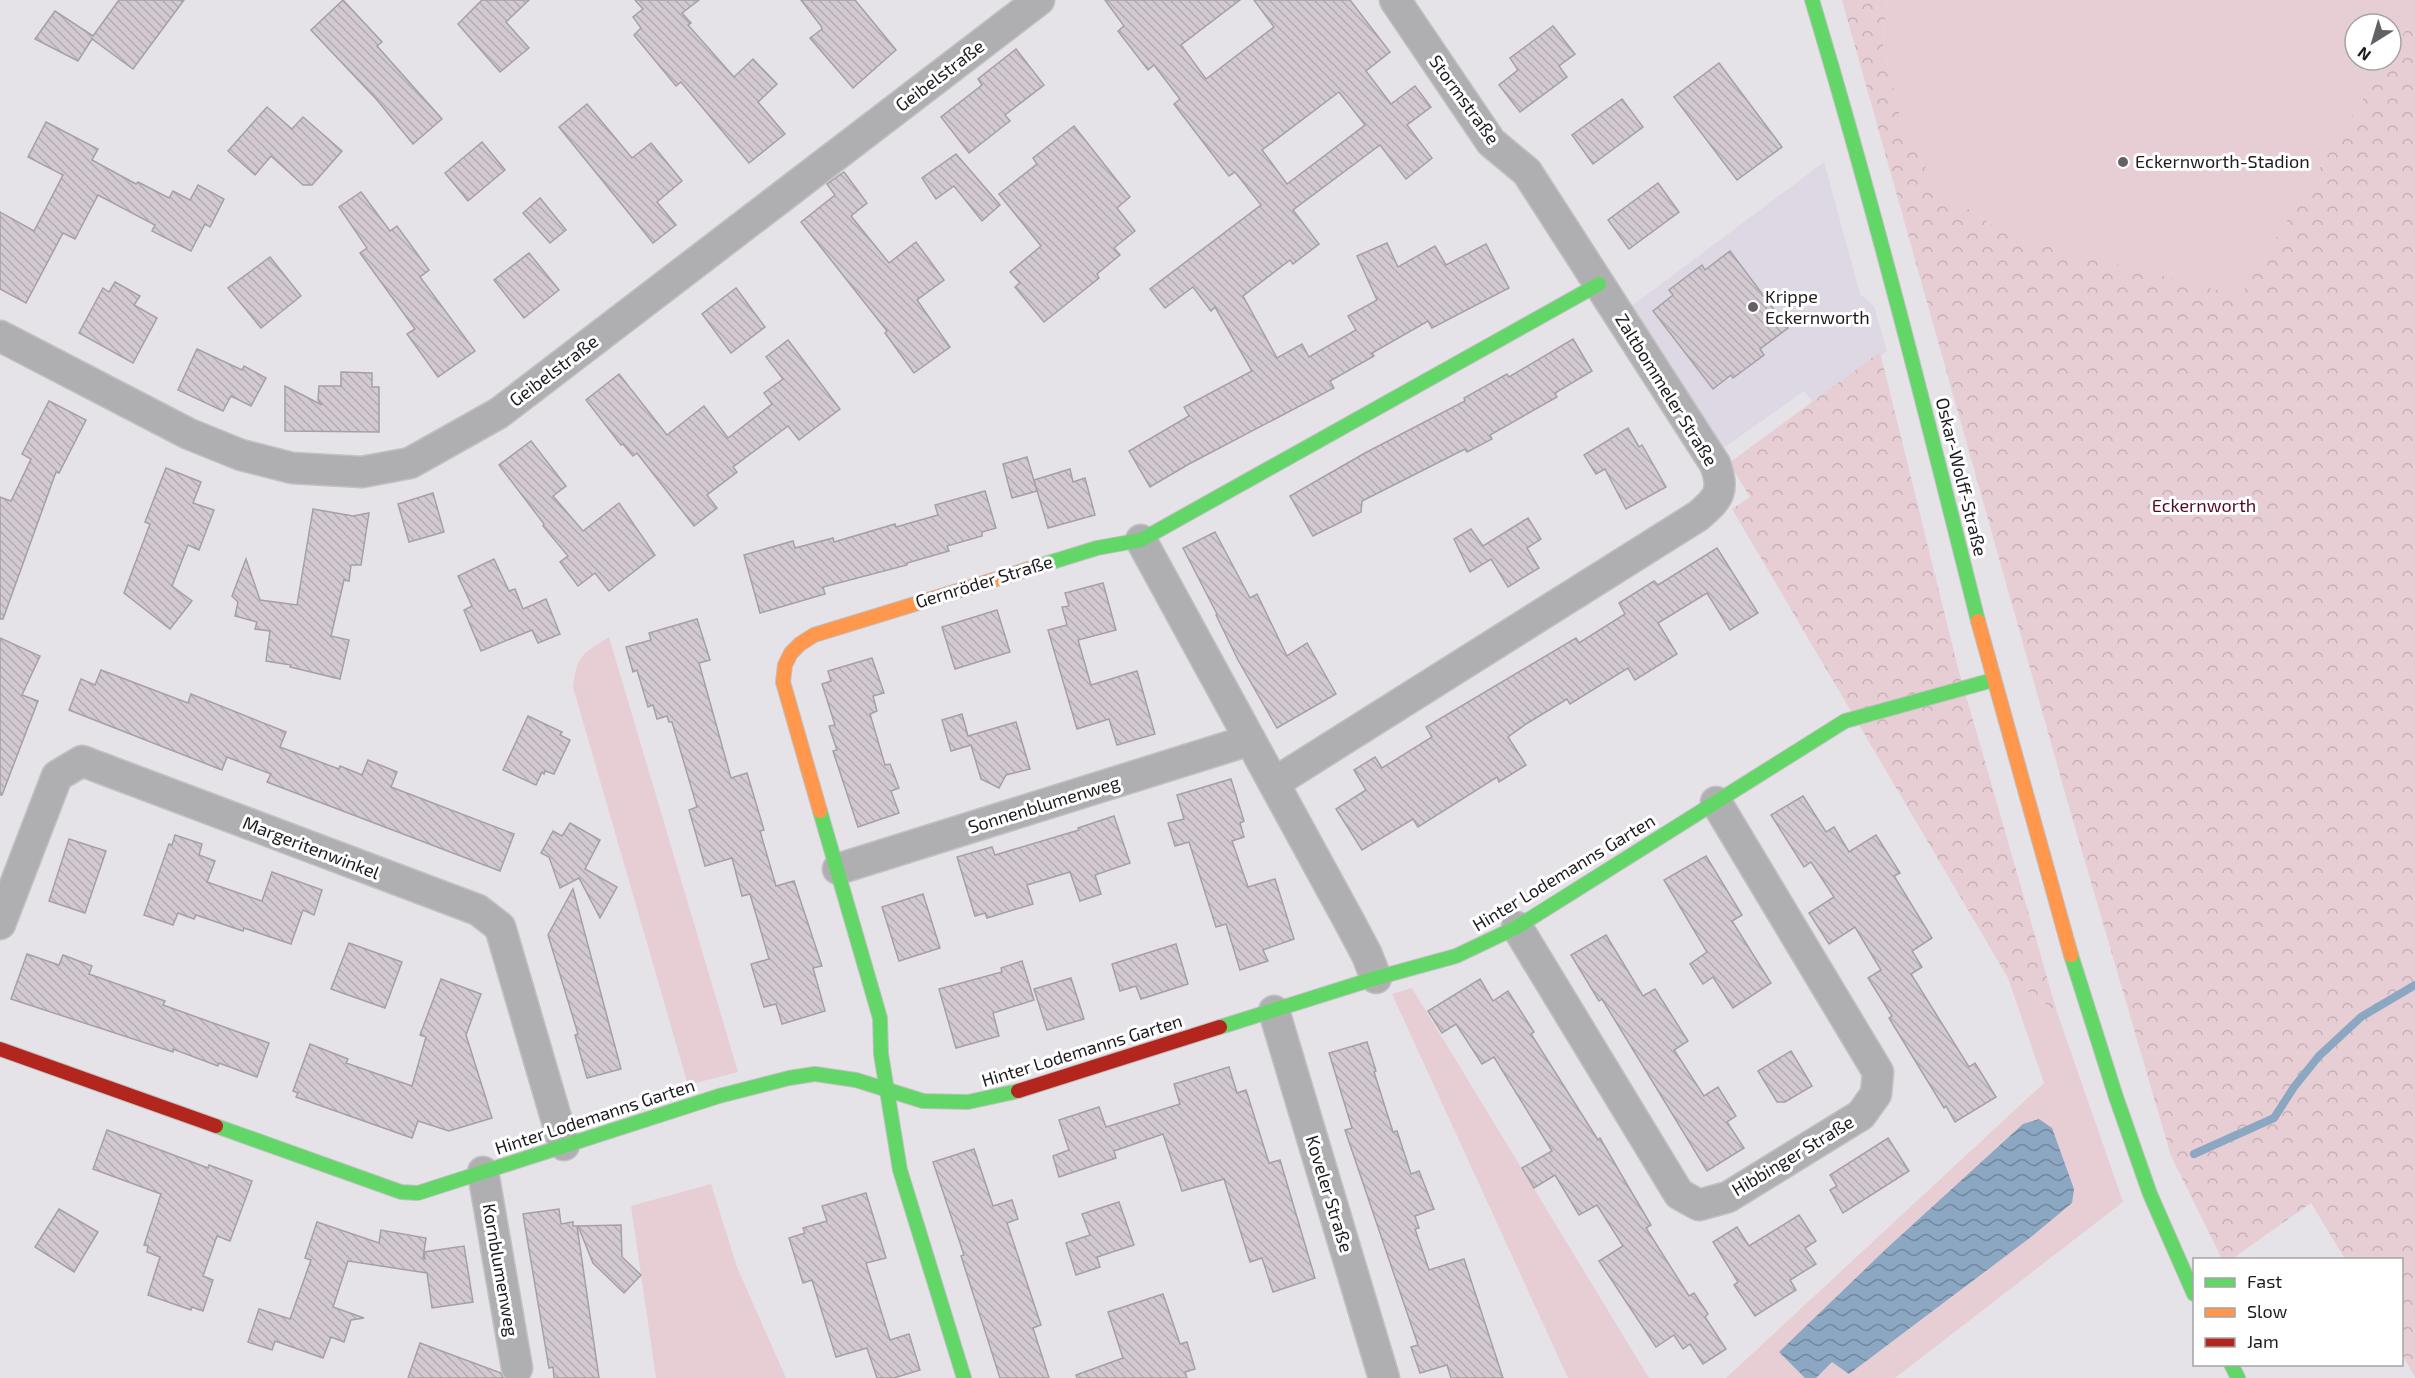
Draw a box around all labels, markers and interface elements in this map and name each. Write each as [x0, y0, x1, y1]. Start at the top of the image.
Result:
north arrow [2343, 12, 2403, 72]
street label: Geibelstraße [891, 35, 988, 116]
text: N [2353, 43, 2374, 65]
street label: Stormstraße [1425, 50, 1505, 148]
place label: Eckernworth-Stadion [2135, 150, 2310, 172]
marker: Eckernworth-Stadion [2116, 155, 2130, 169]
place label: Krippe Eckernworth [1765, 285, 1870, 328]
marker: Krippe Eckernworth [1746, 300, 1760, 314]
street label: Zaltbommeler Straße [1611, 309, 1723, 470]
street label: Geibelstraße [505, 330, 602, 411]
street label: Oskar-Wolff-Straße [1932, 395, 1992, 558]
park label: Eckernworth [2152, 494, 2256, 516]
street label: Gernröder Straße [912, 550, 1055, 612]
street label: Sonnenblumenweg [965, 770, 1122, 838]
street label: Hinter Lodemanns Garten [1468, 809, 1659, 935]
street label: Margeritenwinkel [240, 811, 383, 884]
street label: Hinter Lodemanns Garten [979, 1009, 1185, 1091]
street label: Hinter Lodemanns Garten [492, 1073, 697, 1159]
street label: Hibbinger Straße [1728, 1110, 1857, 1200]
street label: Koveler Straße [1302, 1133, 1358, 1255]
street label: Kornblumenweg [478, 1202, 524, 1338]
legend [2193, 1258, 2403, 1366]
text: Fast [2247, 1270, 2282, 1292]
text: Slow [2247, 1300, 2288, 1322]
text: Jam [2247, 1330, 2279, 1352]

